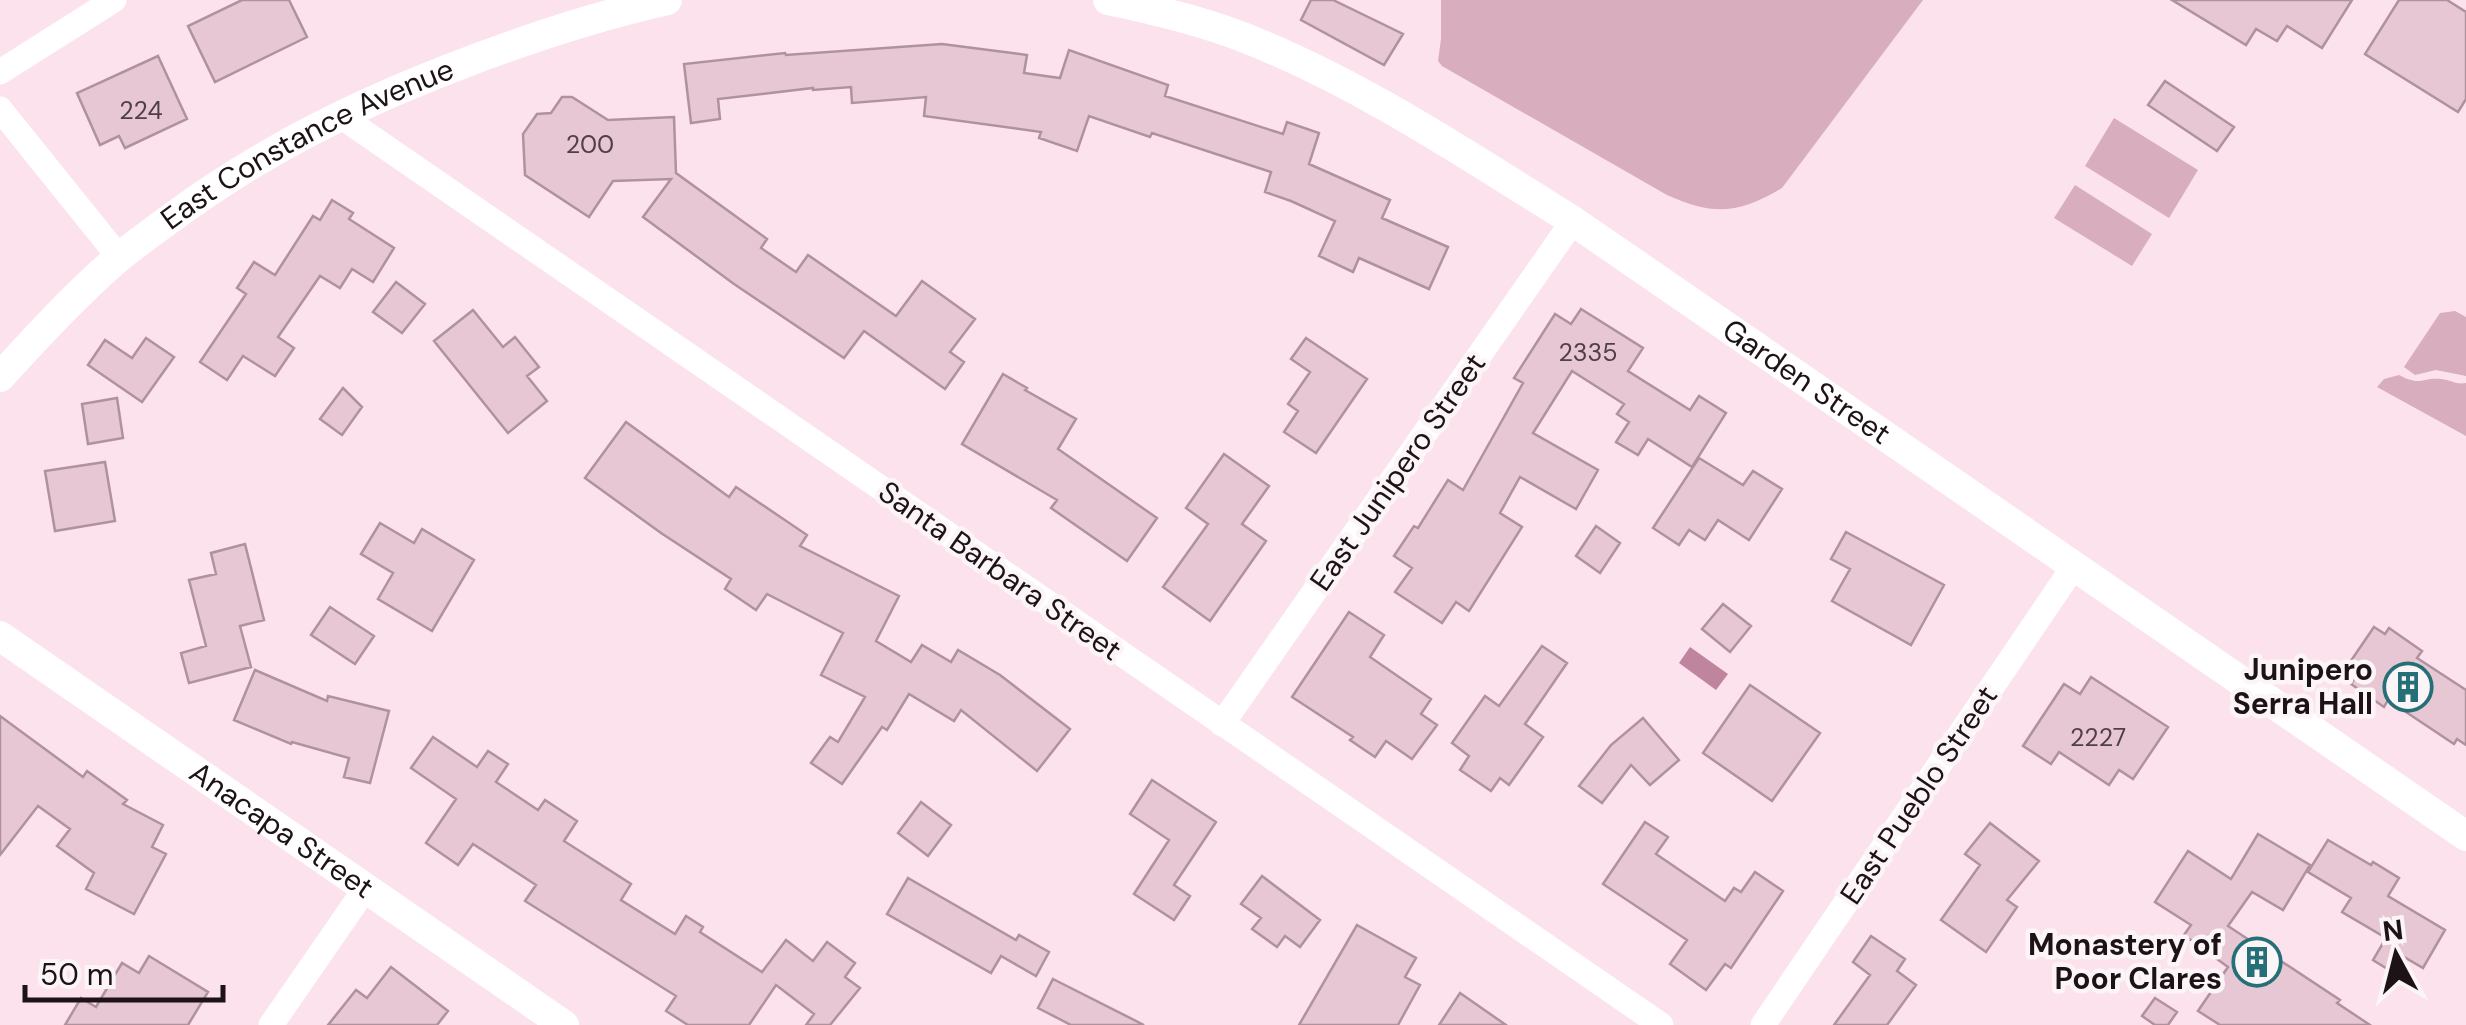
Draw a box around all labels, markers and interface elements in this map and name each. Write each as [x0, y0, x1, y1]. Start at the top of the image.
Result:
street label: East Constance Avenue [153, 49, 459, 238]
house number: 224 [119, 94, 163, 127]
house number: 200 [566, 128, 614, 161]
street label: Garden Street [1715, 310, 1898, 453]
house number: 2335 [1558, 336, 1618, 369]
street label: East Junipero Street [1301, 345, 1494, 598]
street label: Santa Barbara Street [871, 472, 1129, 669]
place label: Junipero Serra Hall [2233, 650, 2373, 723]
building icon: Junipero Serra Hall [2382, 661, 2434, 713]
street label: East Pueblo Street [1831, 678, 2006, 911]
house number: 2227 [2070, 721, 2126, 754]
street label: Anacapa Street [182, 753, 381, 907]
north arrow [2346, 905, 2446, 1005]
text: N [2381, 911, 2405, 950]
place label: Monastery of Poor Clares [2028, 925, 2222, 998]
building icon: Monastery of Poor Clares [2231, 936, 2283, 988]
scale bar [25, 940, 222, 1002]
text: 50 m [40, 955, 114, 994]

